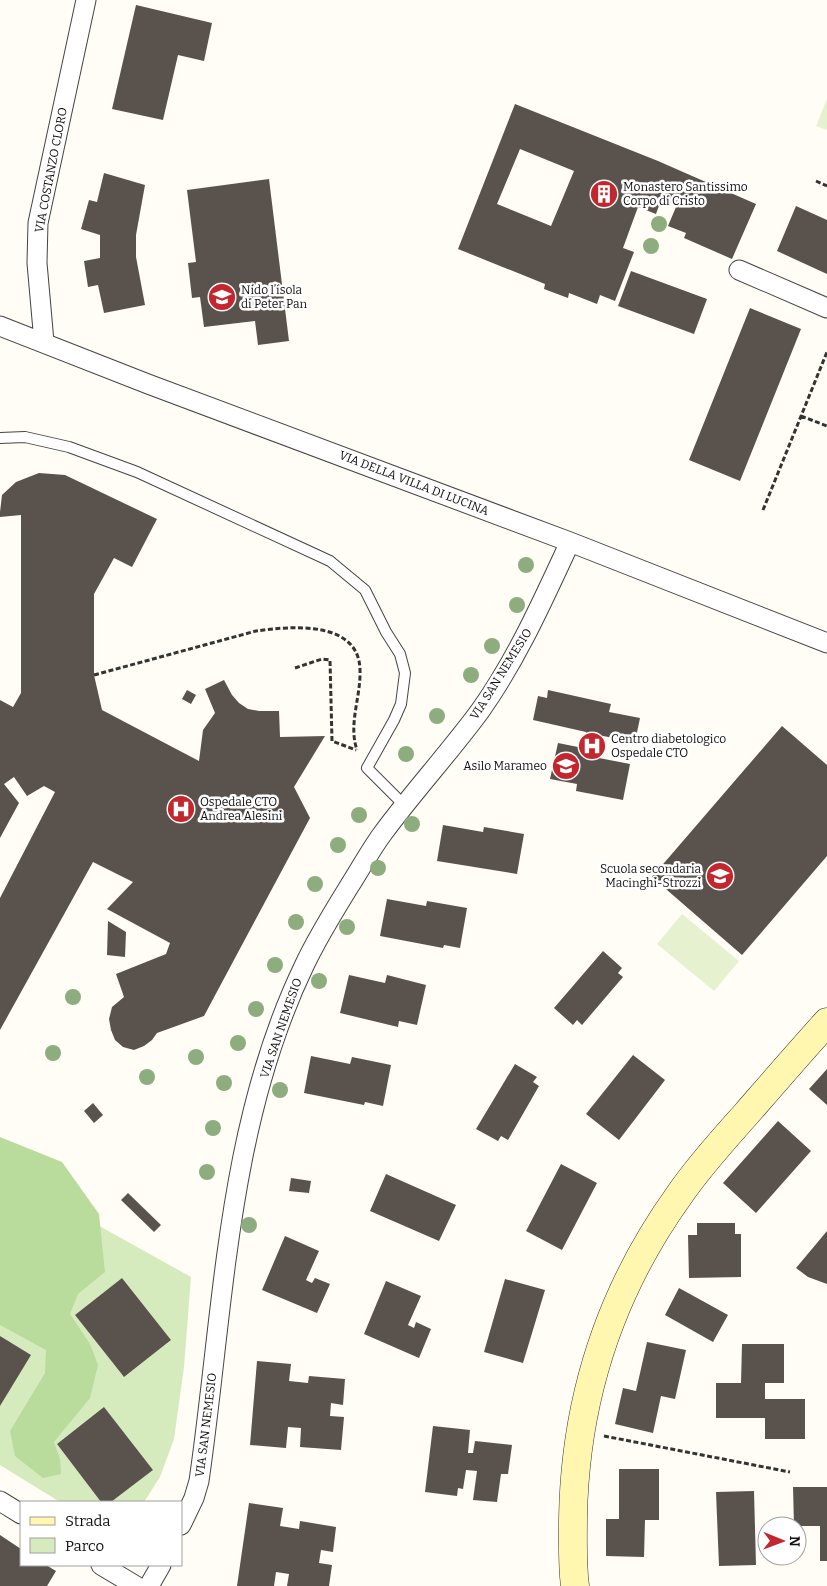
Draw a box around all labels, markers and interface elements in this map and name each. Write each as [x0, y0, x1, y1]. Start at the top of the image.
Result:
street label: VIA COSTANZO CLORO [32, 106, 70, 234]
building icon: Monastero Santissimo Corpo di Cristo [589, 179, 619, 209]
place label: Monastero Santissimo Corpo di Cristo [623, 180, 748, 208]
school or university icon: Nido l’isola di Peter Pan [207, 282, 237, 312]
place label: Nido l’isola di Peter Pan [241, 283, 307, 311]
street label: VIA DELLA VILLA DI LUCINA [337, 448, 491, 518]
street label: VIA SAN NEMESIO [467, 626, 535, 722]
hospital icon: Centro diabetologico Ospedale CTO [577, 731, 607, 761]
place label: Centro diabetologico Ospedale CTO [611, 732, 726, 760]
school or university icon: Asilo Marameo [551, 751, 581, 781]
place label: Asilo Marameo [463, 759, 547, 773]
hospital icon: Ospedale CTO Andrea Alesini [166, 794, 196, 824]
place label: Ospedale CTO Andrea Alesini [200, 795, 283, 823]
school or university icon: Scuola secondaria Macinghi-Strozzi [705, 861, 735, 891]
place label: Scuola secondaria Macinghi-Strozzi [600, 862, 701, 890]
street label: VIA SAN NEMESIO [257, 976, 305, 1080]
street label: VIA SAN NEMESIO [193, 1372, 219, 1478]
legend [20, 1501, 182, 1566]
text: Strada [65, 1512, 111, 1530]
north arrow [757, 1516, 807, 1566]
text: N [786, 1536, 803, 1547]
text: Parco [65, 1537, 104, 1555]

